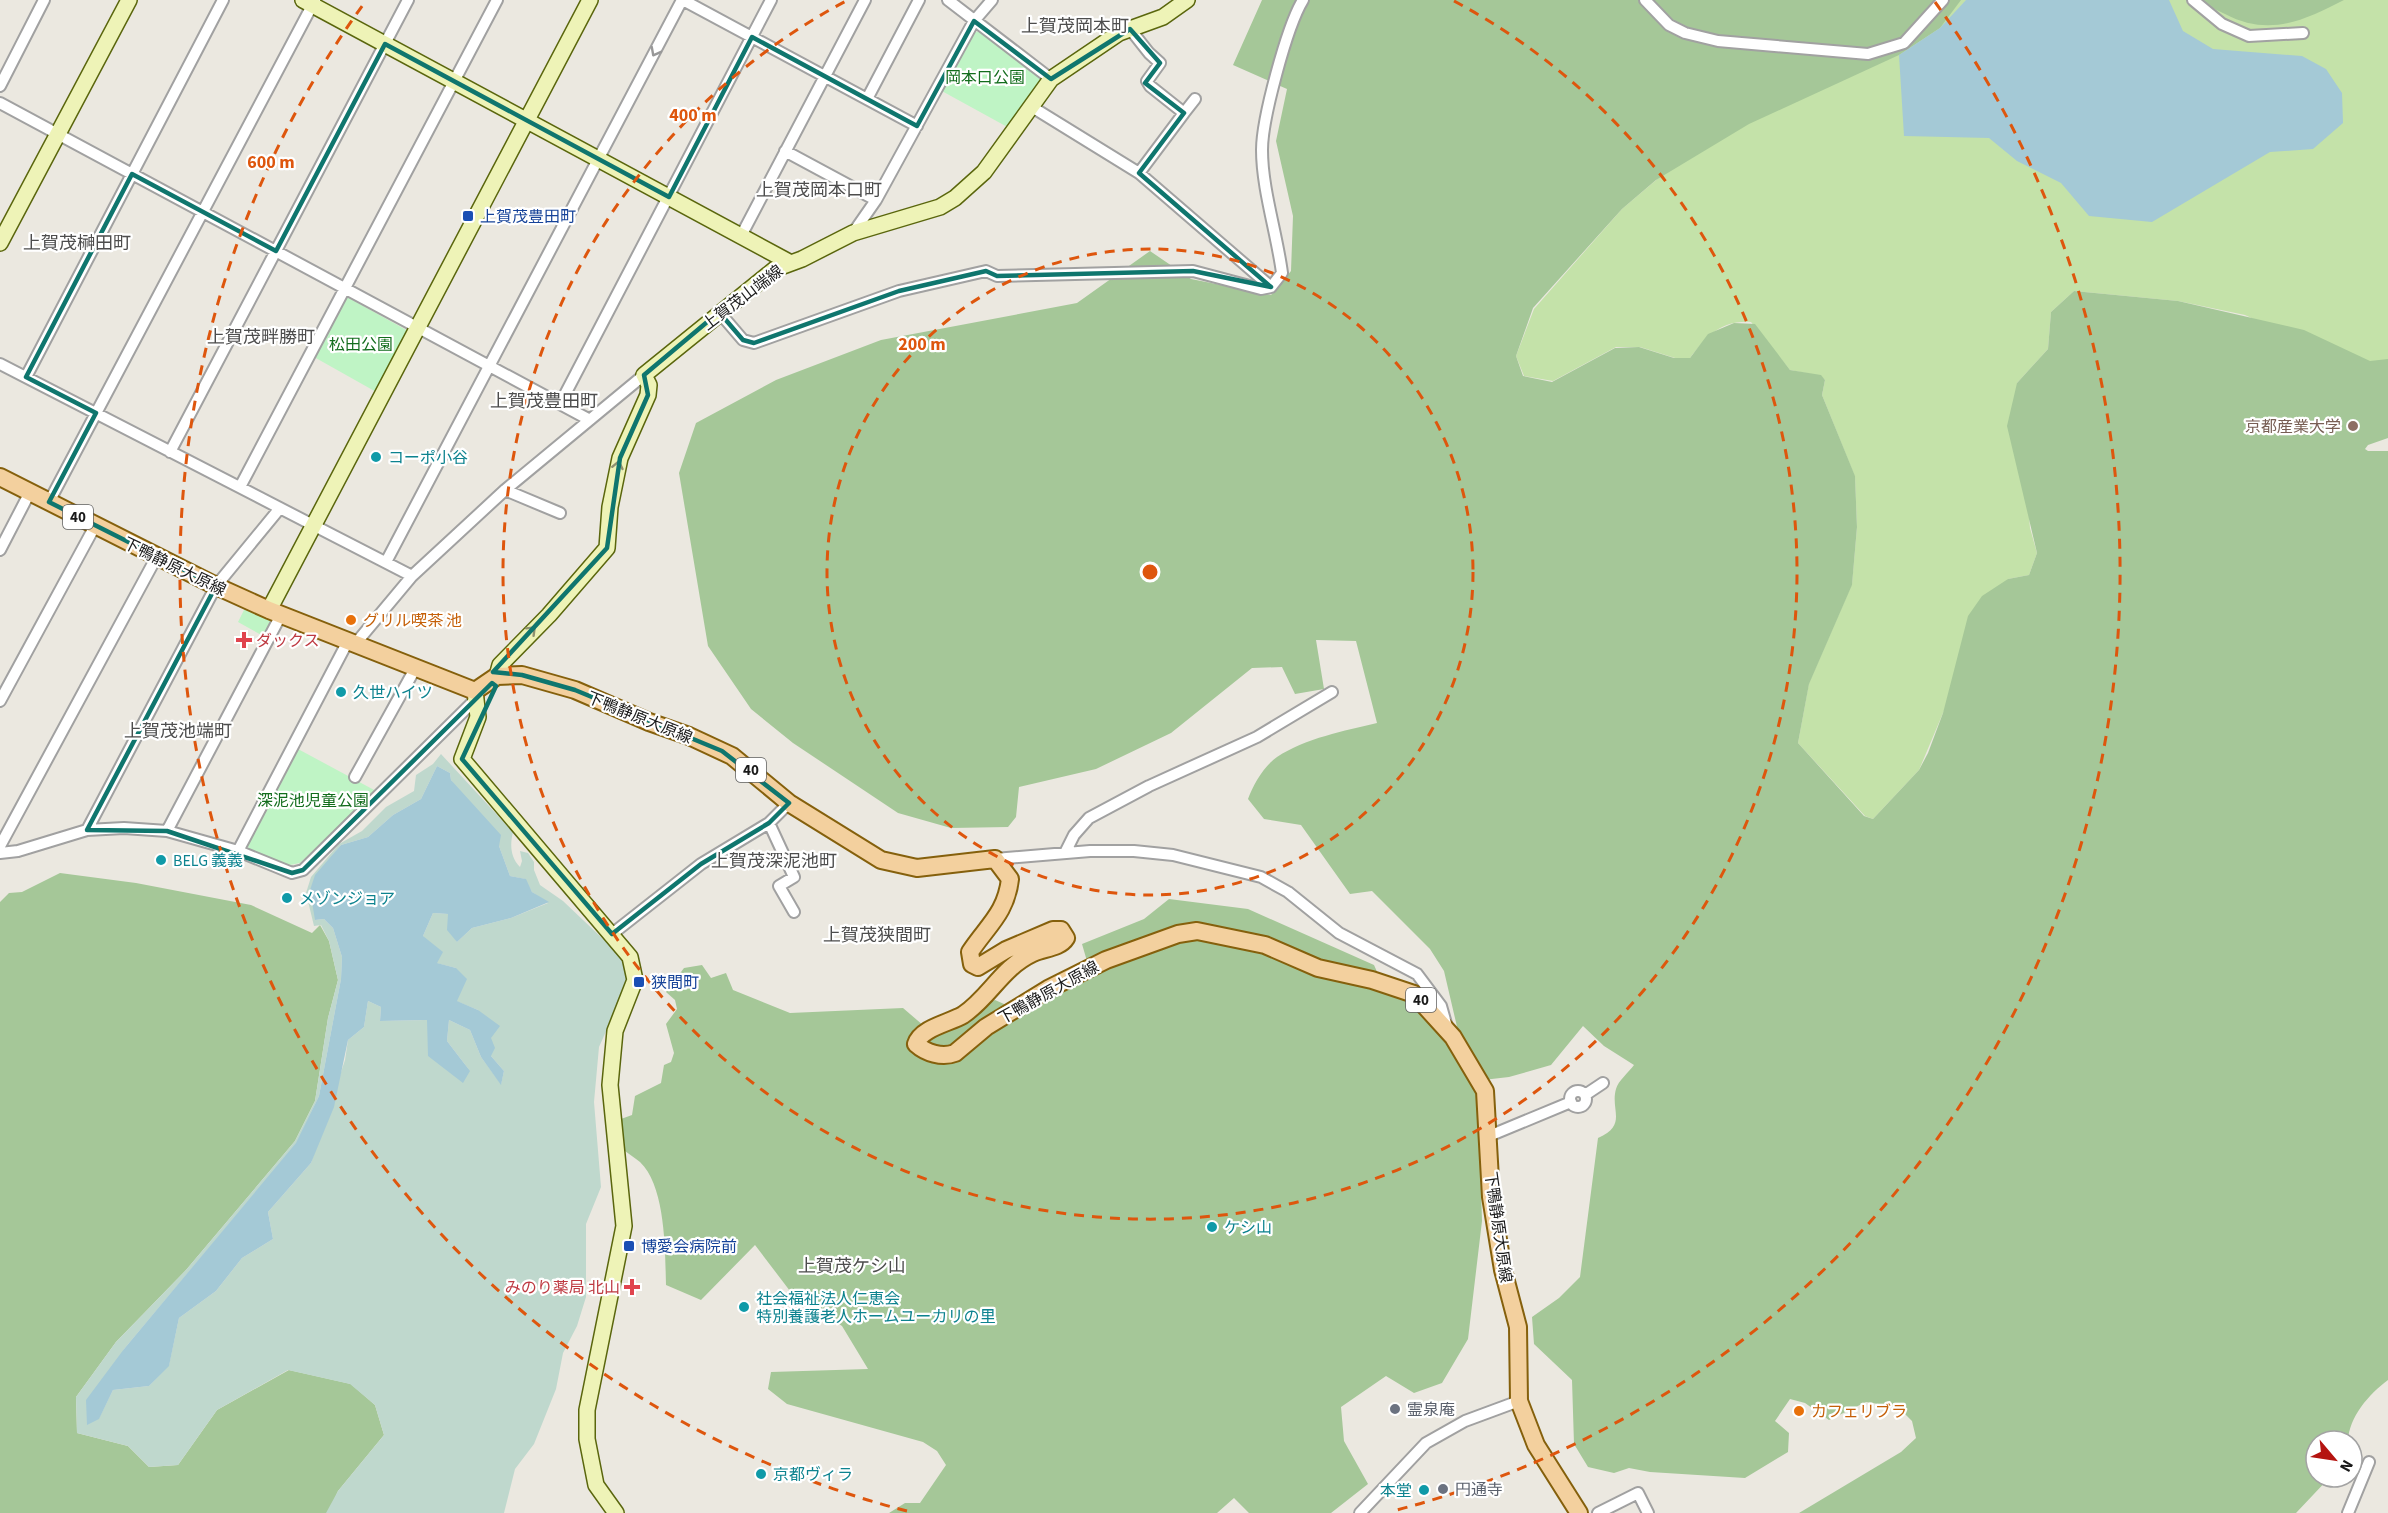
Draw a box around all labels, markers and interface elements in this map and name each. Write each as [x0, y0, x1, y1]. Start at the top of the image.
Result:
district label: 上賀茂岡本町 [1021, 14, 1129, 39]
one-way arrow [651, 46, 663, 57]
park label: 岡本口公園 [945, 67, 1025, 89]
text: 400 m [669, 103, 717, 128]
text: 600 m [247, 150, 295, 175]
district label: 上賀茂岡本口町 [756, 178, 882, 203]
place label: 上賀茂豊田町 [480, 206, 576, 228]
marker: 上賀茂豊田町 [461, 209, 475, 223]
district label: 上賀茂榊田町 [23, 231, 131, 256]
street label: 上賀茂山端線 [698, 260, 788, 335]
district label: 上賀茂畔勝町 [207, 325, 315, 350]
text: 200 m [898, 332, 946, 357]
park label: 松田公園 [329, 334, 393, 356]
district label: 上賀茂豊田町 [490, 389, 598, 414]
place label: 京都産業大学 [2245, 416, 2341, 438]
marker: 京都産業大学 [2346, 419, 2360, 433]
place label: コーポ小谷 [388, 447, 468, 469]
marker: コーポ小谷 [369, 450, 383, 464]
one-way arrow [611, 460, 624, 470]
road number: 40 [63, 505, 93, 529]
street label: 下鴨静原大原線 [119, 532, 230, 601]
centre of rings [1140, 562, 1160, 582]
place label: グリル喫茶 池 [363, 610, 462, 632]
marker: グリル喫茶 池 [344, 613, 358, 627]
one-way arrow [525, 627, 536, 638]
place label: ダックス [256, 630, 320, 652]
marker: ダックス [237, 633, 251, 647]
place label: 久世ハイツ [353, 682, 433, 704]
marker: 久世ハイツ [334, 685, 348, 699]
street label: 下鴨静原大原線 [584, 687, 696, 749]
district label: 上賀茂池端町 [124, 719, 232, 744]
road number: 40 [736, 758, 766, 782]
park label: 深泥池児童公園 [257, 790, 369, 812]
district label: 上賀茂深泥池町 [711, 849, 837, 874]
place label: BELG 義義 [173, 850, 243, 872]
marker: BELG 義義 [154, 853, 168, 867]
place label: メゾンジョア [299, 888, 395, 910]
marker: メゾンジョア [280, 891, 294, 905]
district label: 上賀茂狭間町 [823, 923, 931, 948]
street label: 下鴨静原大原線 [994, 956, 1103, 1030]
place label: 狭間町 [651, 972, 699, 994]
marker: 狭間町 [632, 975, 646, 989]
road number: 40 [1406, 988, 1436, 1012]
street label: 下鴨静原大原線 [1479, 1170, 1517, 1284]
place label: ケシ山 [1224, 1217, 1272, 1239]
marker: ケシ山 [1205, 1220, 1219, 1234]
place label: 博愛会病院前 [641, 1236, 737, 1258]
marker: 博愛会病院前 [622, 1239, 636, 1253]
district label: 上賀茂ケシ山 [798, 1254, 906, 1279]
place label: みのり薬局 北山 [505, 1277, 620, 1299]
marker: みのり薬局 北山 [625, 1280, 639, 1294]
place label: 社会福祉法人仁恵会 特別養護老人ホームユーカリの里 [756, 1288, 996, 1328]
marker: 社会福祉法人仁恵会 特別養護老人ホームユーカリの里 [737, 1300, 751, 1314]
place label: 霊泉庵 [1407, 1399, 1455, 1421]
place label: カフェリブラ [1811, 1401, 1907, 1423]
marker: 霊泉庵 [1388, 1402, 1402, 1416]
marker: カフェリブラ [1792, 1404, 1806, 1418]
north arrow [2304, 1429, 2364, 1489]
text: N [2334, 1456, 2358, 1476]
place label: 京都ヴィラ [773, 1464, 853, 1486]
marker: 京都ヴィラ [754, 1467, 768, 1481]
place label: 円通寺 [1455, 1479, 1503, 1501]
place label: 本堂 [1380, 1480, 1412, 1502]
marker: 円通寺 [1436, 1482, 1450, 1496]
marker: 本堂 [1417, 1483, 1431, 1497]

